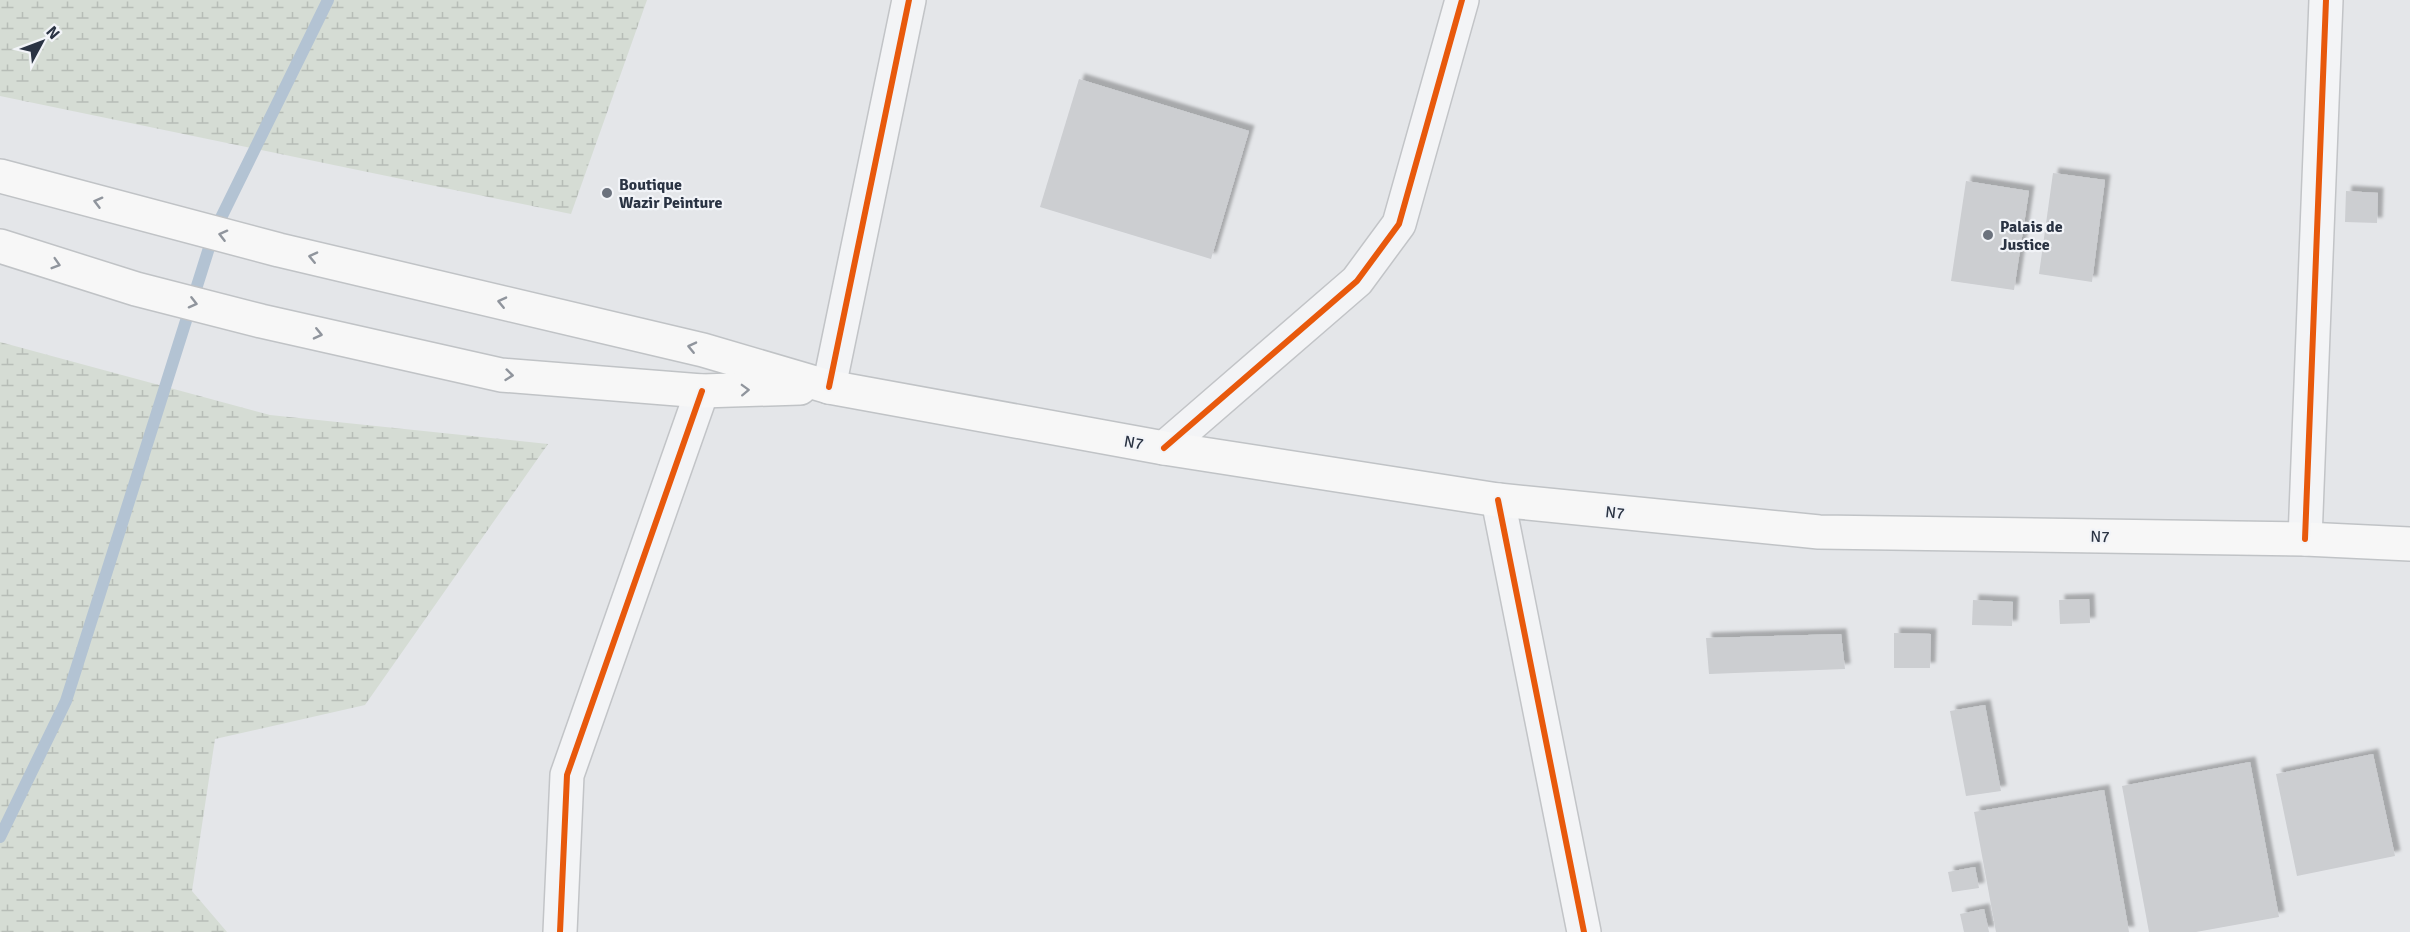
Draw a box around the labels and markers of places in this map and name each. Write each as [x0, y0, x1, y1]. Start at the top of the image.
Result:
place label: Boutique Wazir Peinture [619, 175, 722, 213]
marker: Boutique Wazir Peinture [600, 186, 614, 200]
place label: Palais de Justice [2000, 217, 2063, 255]
marker: Palais de Justice [1981, 228, 1995, 242]

